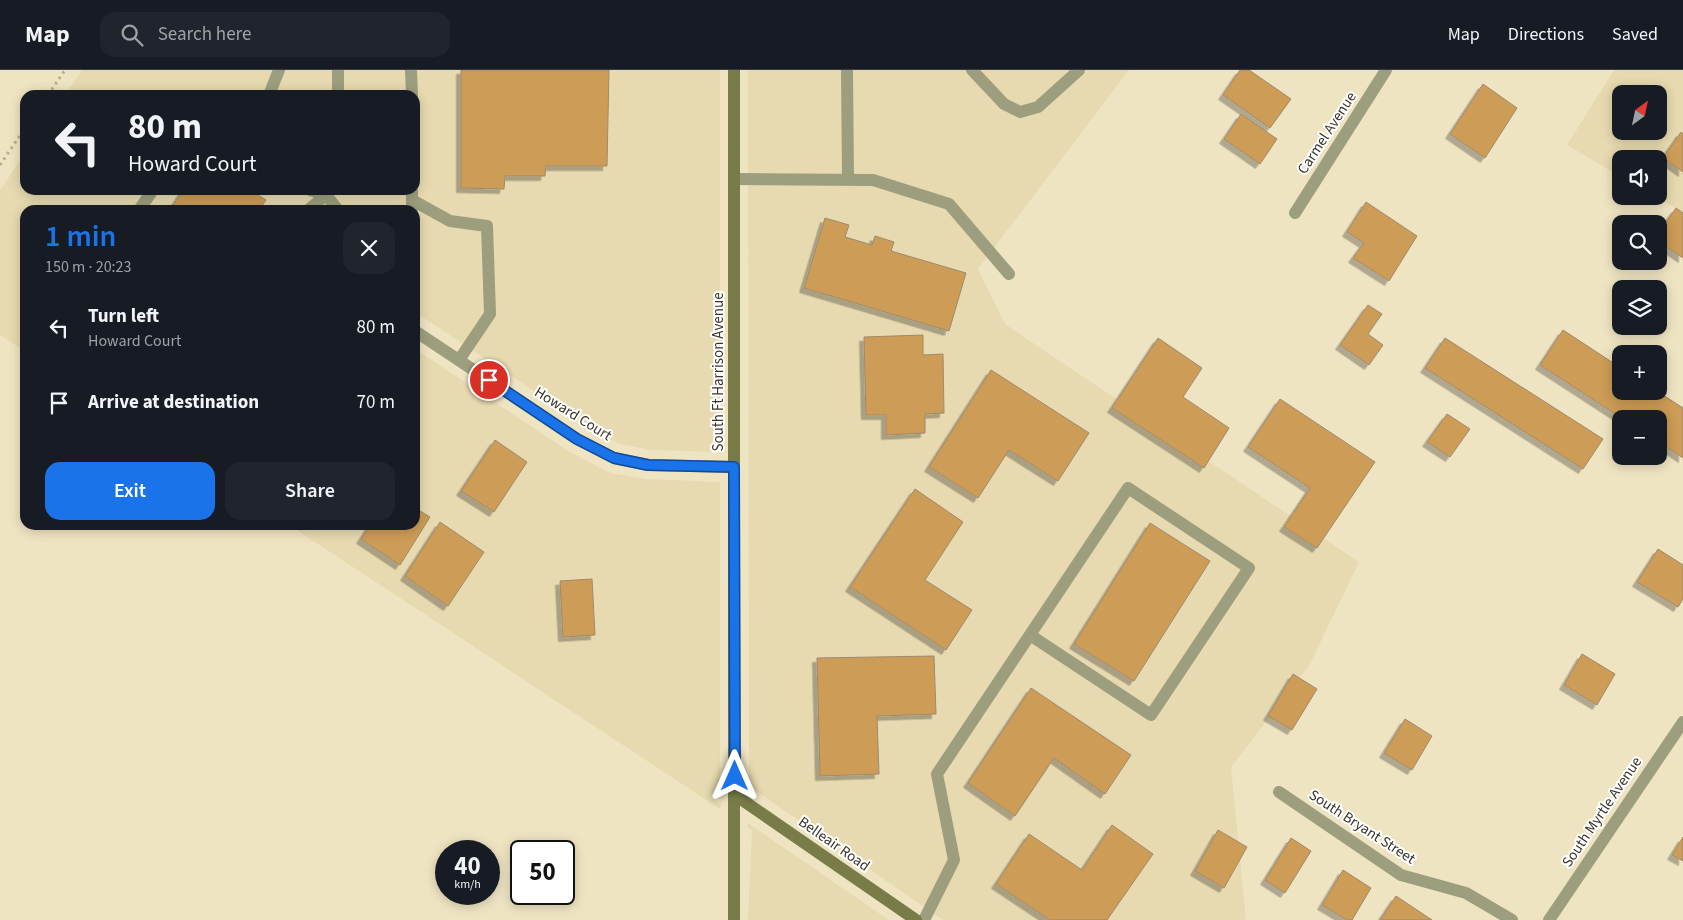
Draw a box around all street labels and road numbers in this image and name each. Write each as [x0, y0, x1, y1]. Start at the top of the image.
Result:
street label: Carmel Avenue [1293, 88, 1361, 178]
street label: South Ft Harrison Avenue [708, 292, 729, 452]
street label: Howard Court [530, 382, 616, 446]
street label: South Myrtle Avenue [1557, 753, 1647, 871]
street label: South Bryant Street [1305, 785, 1419, 869]
street label: Belleair Road [794, 812, 874, 876]

